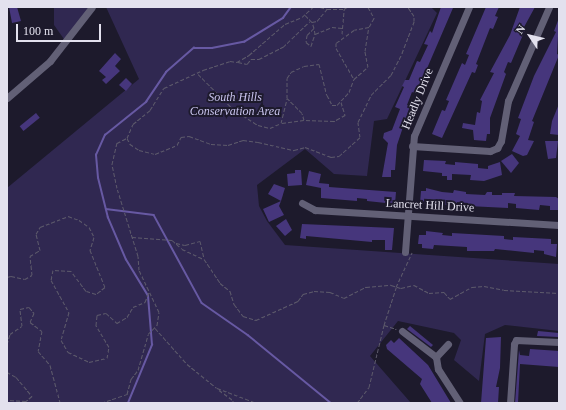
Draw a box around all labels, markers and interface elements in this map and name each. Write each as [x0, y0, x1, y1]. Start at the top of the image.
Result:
scale bar [18, 16, 103, 42]
north arrow [510, 16, 550, 56]
text: N [513, 22, 527, 36]
text: 100 m [23, 24, 53, 38]
street label: Headly Drive [399, 66, 437, 132]
park label: South Hills Conservation Area [190, 91, 280, 119]
street label: Lancret Hill Drive [385, 196, 475, 216]

